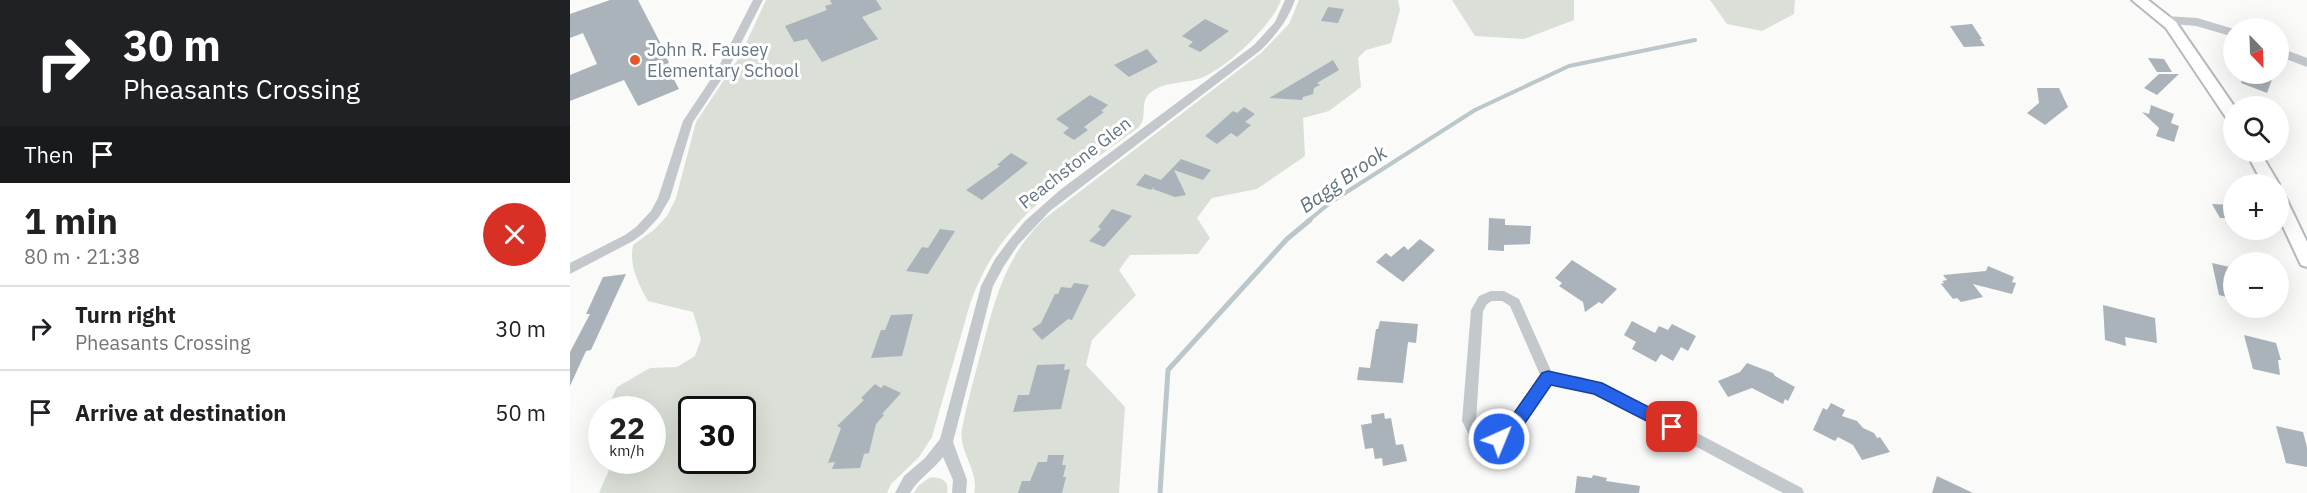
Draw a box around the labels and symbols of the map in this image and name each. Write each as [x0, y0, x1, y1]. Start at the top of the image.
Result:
north arrow [2223, 18, 2289, 84]
place label: John R. Fausey Elementary School [647, 38, 799, 82]
marker: John R. Fausey Elementary School [628, 53, 642, 67]
street label: Peachstone Glen [1014, 112, 1135, 214]
water label: Bagg Brook [1293, 138, 1392, 219]
speed limit sign: 30 [678, 396, 756, 474]
pin [1646, 401, 1697, 452]
position arrow [1467, 407, 1531, 471]

